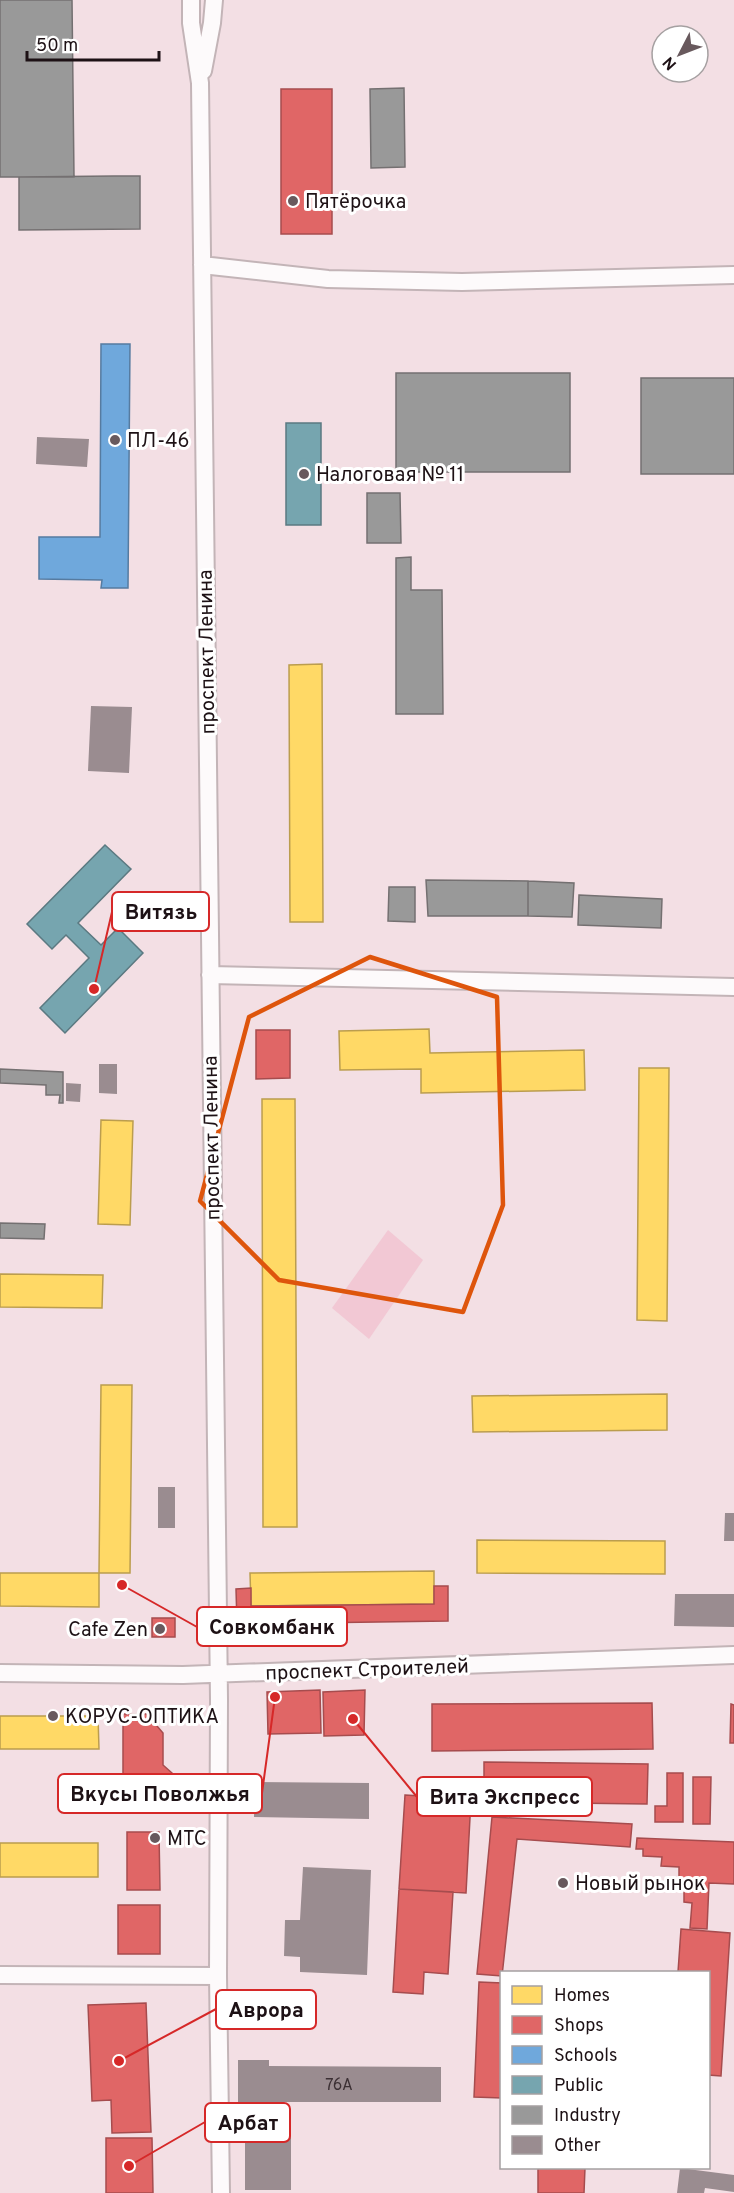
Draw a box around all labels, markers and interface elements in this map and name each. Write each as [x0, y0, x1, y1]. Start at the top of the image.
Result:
scale bar [27, 24, 159, 62]
north arrow [650, 24, 710, 84]
text: 50 m [36, 35, 78, 58]
text: N [659, 52, 682, 74]
place label: Пятёрочка [305, 190, 406, 216]
marker: Пятёрочка [286, 194, 300, 208]
place label: ПЛ-46 [127, 429, 190, 455]
marker: ПЛ-46 [108, 433, 122, 447]
place label: Налоговая № 11 [316, 463, 464, 489]
marker: Налоговая № 11 [297, 467, 311, 481]
street label: проспект Ленина [194, 569, 222, 735]
callout: Витязь [112, 892, 209, 931]
text: Витязь [125, 900, 197, 927]
street label: проспект Ленина [199, 1055, 227, 1221]
callout: Совкомбанк [197, 1607, 347, 1646]
text: Совкомбанк [209, 1615, 335, 1642]
place label: Cafe Zen [68, 1618, 148, 1644]
marker: Cafe Zen [153, 1622, 167, 1636]
street label: проспект Строителей [265, 1654, 469, 1688]
place label: КОРУС-ОПТИКА [65, 1705, 219, 1731]
marker: КОРУС-ОПТИКА [46, 1709, 60, 1723]
callout: Вкусы Поволжья [58, 1774, 262, 1813]
callout: Вита Экспресс [417, 1777, 592, 1816]
text: Вкусы Поволжья [70, 1782, 250, 1809]
text: Вита Экспресс [430, 1785, 580, 1812]
place label: МТС [167, 1827, 207, 1853]
marker: МТС [148, 1831, 162, 1845]
place label: Новый рынок [575, 1872, 706, 1898]
marker: Новый рынок [556, 1876, 570, 1890]
legend [500, 1971, 710, 2169]
text: Homes [554, 1985, 610, 2008]
callout: Аврора [216, 1990, 316, 2029]
text: Аврора [228, 1998, 304, 2025]
text: Shops [554, 2015, 604, 2038]
text: Schools [554, 2045, 617, 2068]
text: Public [554, 2075, 604, 2098]
house number: 76А [325, 2076, 353, 2096]
callout: Арбат [205, 2103, 290, 2142]
text: Industry [554, 2105, 621, 2128]
text: Арбат [218, 2111, 279, 2138]
text: Other [554, 2135, 601, 2158]

